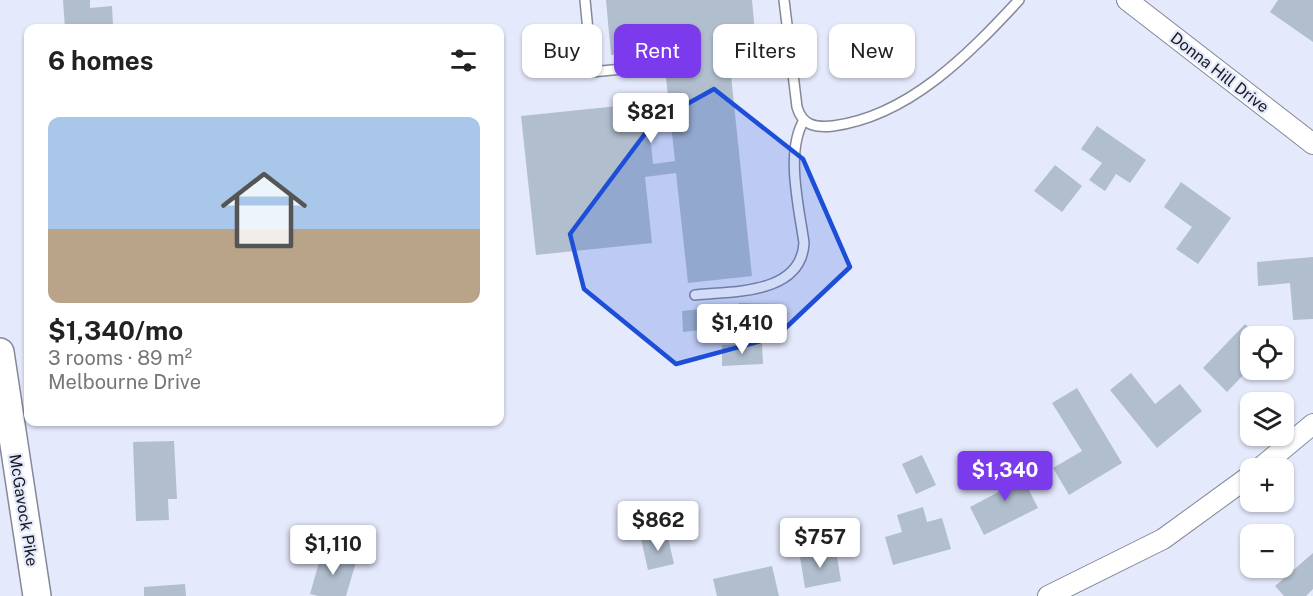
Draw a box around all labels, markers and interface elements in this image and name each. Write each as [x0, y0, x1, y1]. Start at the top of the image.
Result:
chip: Buy [522, 24, 602, 78]
chip: Rent [614, 24, 701, 78]
chip: Filters [713, 24, 817, 78]
chip: New [829, 24, 915, 78]
street label: Donna Hill Drive [1167, 28, 1273, 117]
icon: filters [447, 44, 480, 77]
text: 6 homes [48, 45, 153, 76]
pin: $821 [615, 93, 687, 144]
text: $821 [627, 100, 675, 124]
icon: home [210, 156, 318, 264]
pin: $1,410 [693, 304, 791, 355]
text: $1,410 [711, 311, 773, 335]
text: $1,340/mo [48, 315, 183, 346]
map controls [1240, 326, 1294, 578]
button: locate [1240, 326, 1294, 380]
text: 3 rooms · 89 m² [48, 346, 192, 370]
text: Melbourne Drive [48, 370, 201, 394]
button: layers [1240, 392, 1294, 446]
pin: $1,340 [956, 451, 1054, 502]
street label: McGavock Pike [5, 453, 42, 568]
text: $1,340 [972, 458, 1038, 482]
button: + [1240, 458, 1294, 512]
pin: $862 [622, 501, 694, 552]
text: $862 [632, 508, 684, 532]
pin: $757 [784, 518, 856, 569]
button: − [1240, 524, 1294, 578]
pin: $1,110 [284, 525, 382, 576]
text: $757 [794, 525, 846, 549]
text: $1,110 [304, 532, 362, 556]

